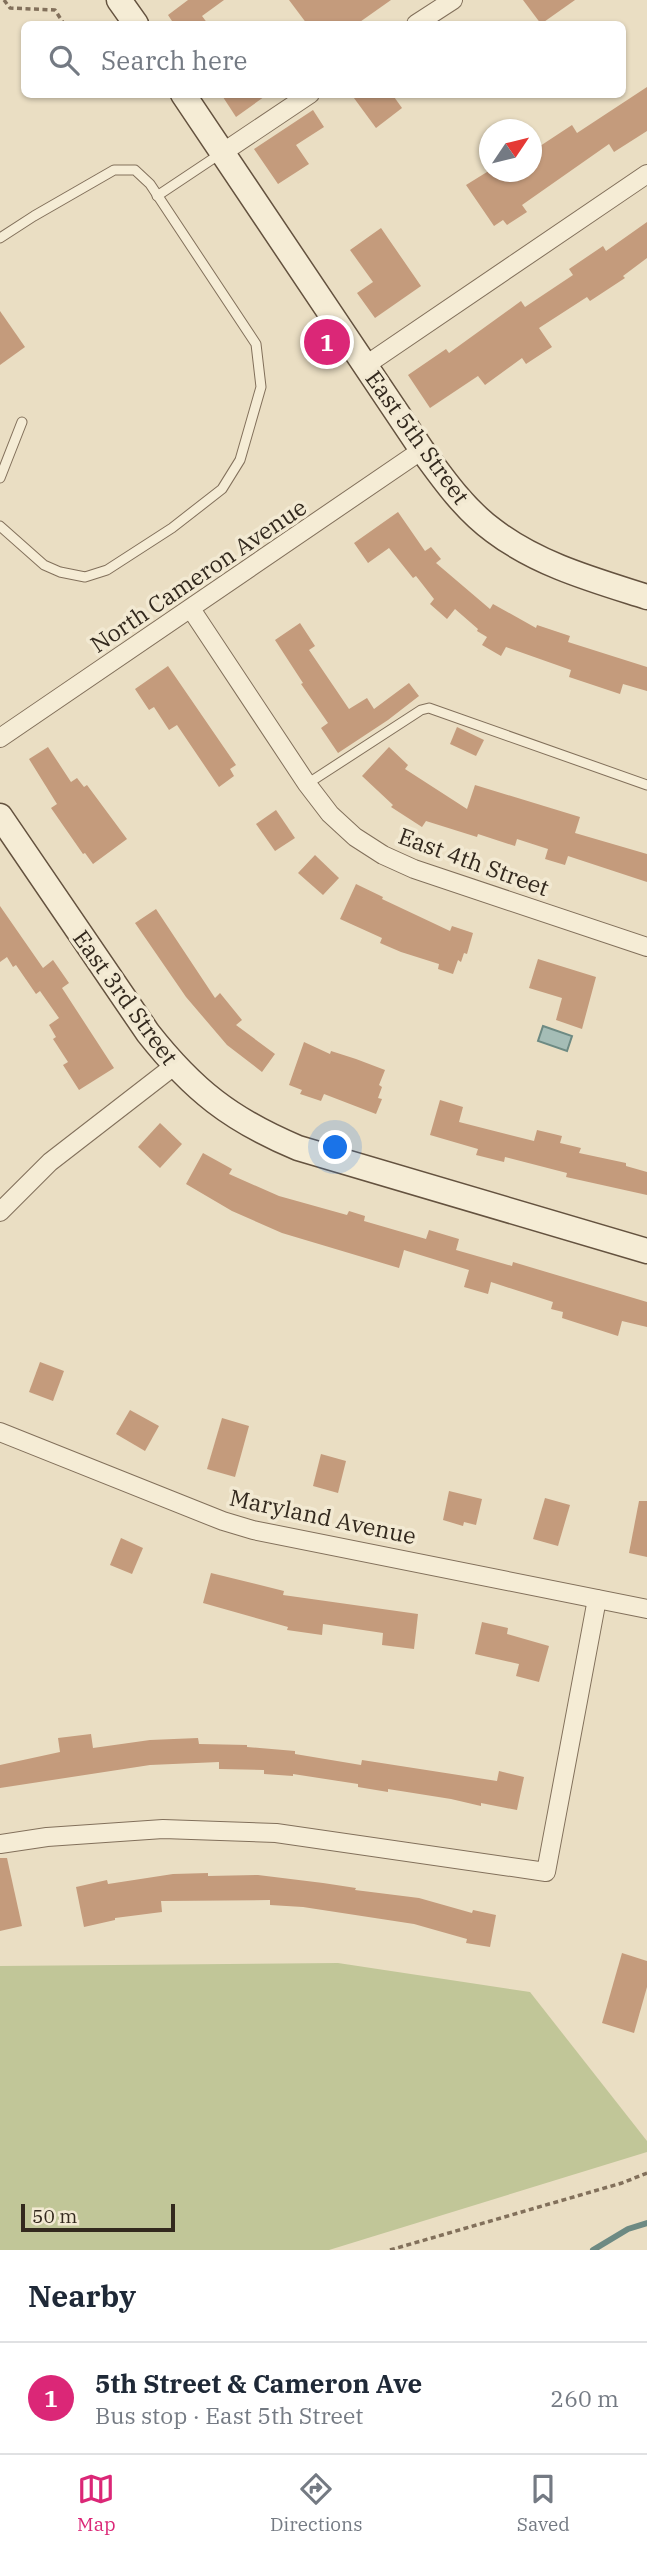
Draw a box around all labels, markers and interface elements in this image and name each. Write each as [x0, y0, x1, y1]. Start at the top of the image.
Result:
search box [21, 21, 626, 98]
icon: search [45, 41, 83, 79]
text: Search here [101, 43, 247, 77]
north arrow [479, 119, 542, 182]
pin: 1 [304, 316, 350, 368]
street label: East 5th Street [359, 364, 477, 510]
street label: North Cameron Avenue [84, 491, 312, 659]
street label: East 4th Street [395, 820, 553, 902]
street label: East 3rd Street [67, 924, 185, 1070]
your location [318, 1130, 352, 1164]
street label: Maryland Avenue [227, 1482, 419, 1550]
scale bar [21, 2201, 175, 2233]
text: 50 m [32, 2204, 77, 2228]
text: Nearby [28, 2276, 136, 2315]
text: 5th Street & Cameron Ave [95, 2366, 422, 2400]
text: 1 [44, 2383, 58, 2413]
text: 260 m [550, 2383, 619, 2413]
text: Bus stop · East 5th Street [95, 2400, 363, 2430]
tab: Map [77, 2470, 116, 2536]
tab: Directions [270, 2470, 363, 2536]
tab: Saved [517, 2470, 570, 2536]

